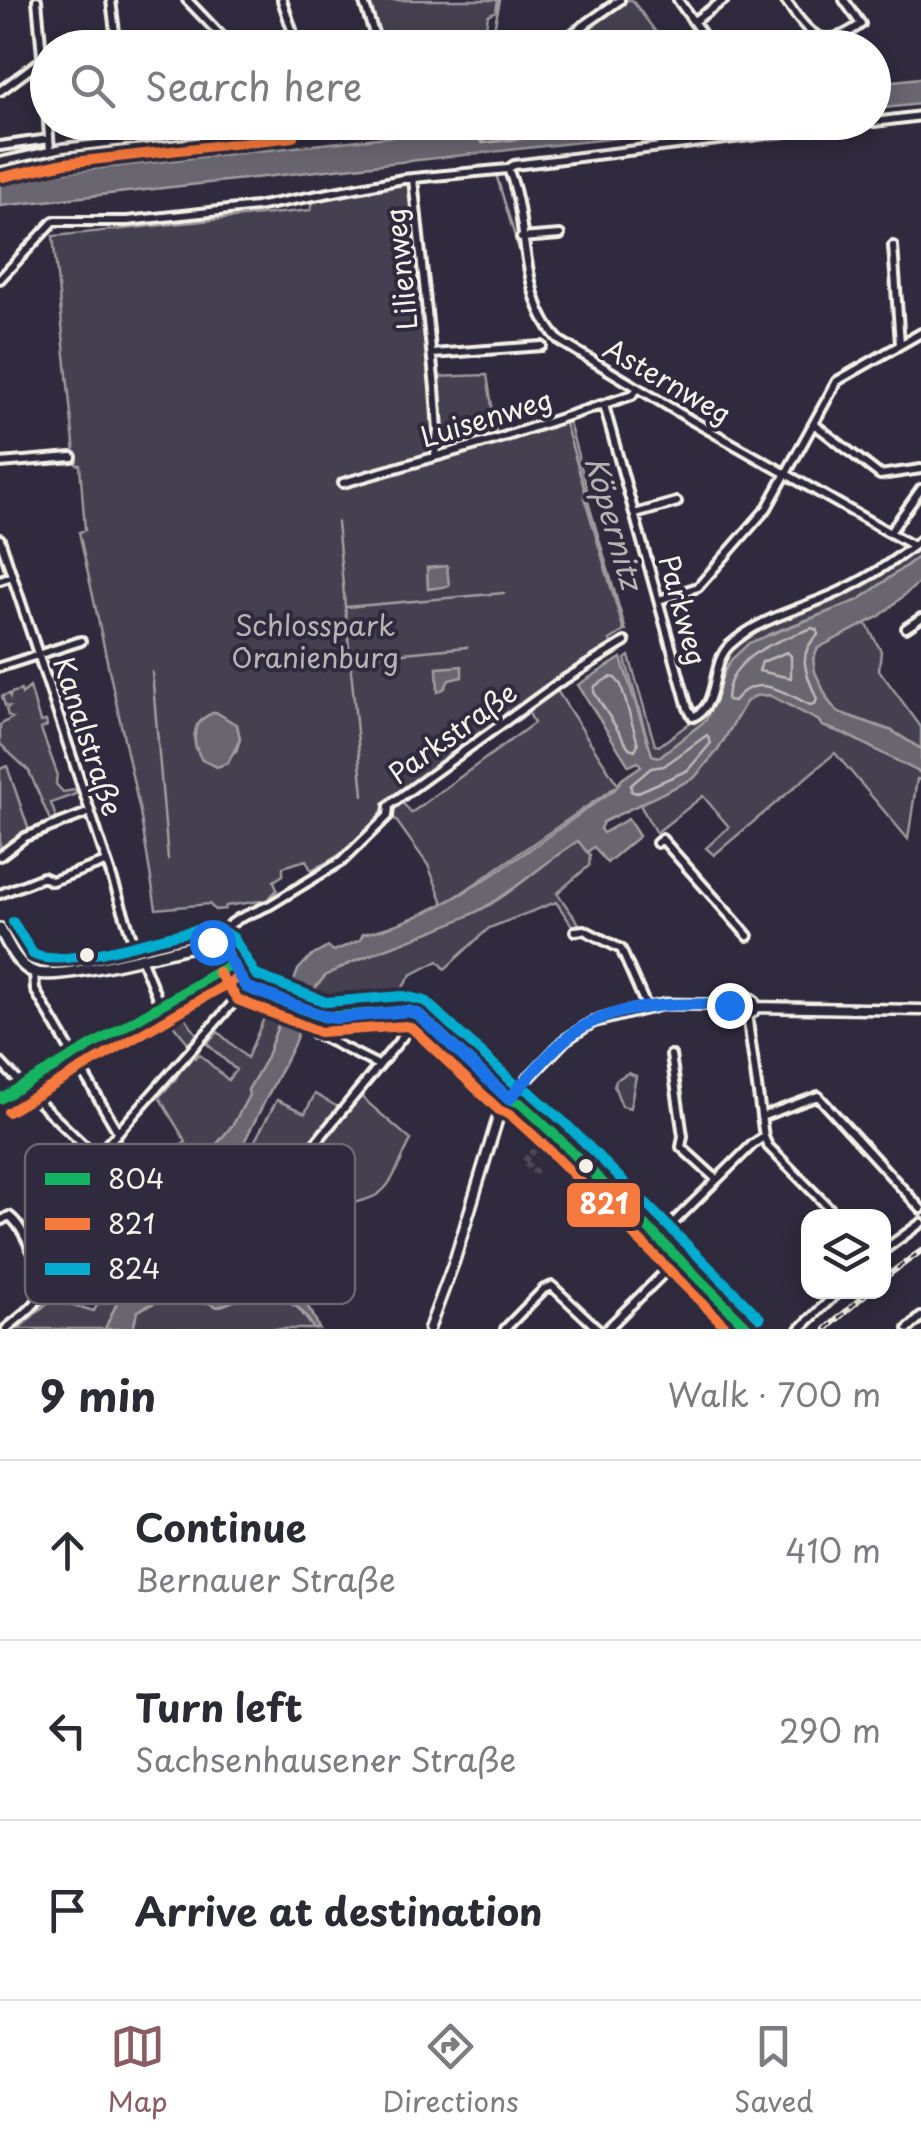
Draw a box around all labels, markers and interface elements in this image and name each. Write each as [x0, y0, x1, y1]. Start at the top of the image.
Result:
search box [30, 30, 891, 140]
text: Search here [145, 57, 362, 114]
icon: search [65, 58, 120, 113]
street label: Lilienweg [372, 206, 428, 332]
street label: Asternweg [596, 326, 740, 434]
street label: Luisenweg [415, 377, 557, 457]
water label: Köpernitz [575, 450, 657, 598]
street label: Parkweg [649, 550, 719, 670]
park label: Schlosspark Oranienburg [231, 603, 399, 678]
street label: Kanalstraße [43, 651, 135, 821]
street label: Parkstraße [379, 670, 525, 794]
route start [190, 920, 236, 966]
unlabelled marker [77, 945, 97, 965]
route end [707, 983, 753, 1029]
legend [25, 1144, 355, 1304]
text: 804 [108, 1156, 164, 1199]
unlabelled marker [576, 1156, 596, 1176]
line badge: 821 [565, 1181, 642, 1229]
text: 821 [580, 1181, 628, 1224]
text: 821 [108, 1201, 155, 1244]
map controls [801, 1209, 891, 1299]
button: layers [801, 1209, 891, 1299]
text: 824 [108, 1246, 161, 1289]
text: 9 min [40, 1363, 156, 1426]
text: Walk · 700 m [668, 1370, 881, 1418]
text: Continue [135, 1498, 306, 1555]
icon: ahead [40, 1523, 95, 1578]
text: 410 m [785, 1526, 881, 1574]
text: Bernauer Straße [135, 1555, 396, 1603]
text: Turn left [135, 1678, 303, 1735]
icon: left [40, 1703, 95, 1758]
text: 290 m [779, 1706, 881, 1754]
text: Sachsenhausener Straße [135, 1735, 516, 1783]
text: Arrive at destination [135, 1882, 543, 1939]
icon: arrive [40, 1883, 95, 1938]
tab: Map [108, 2019, 167, 2122]
tab: Directions [383, 2019, 519, 2122]
tab: Saved [734, 2019, 813, 2122]

